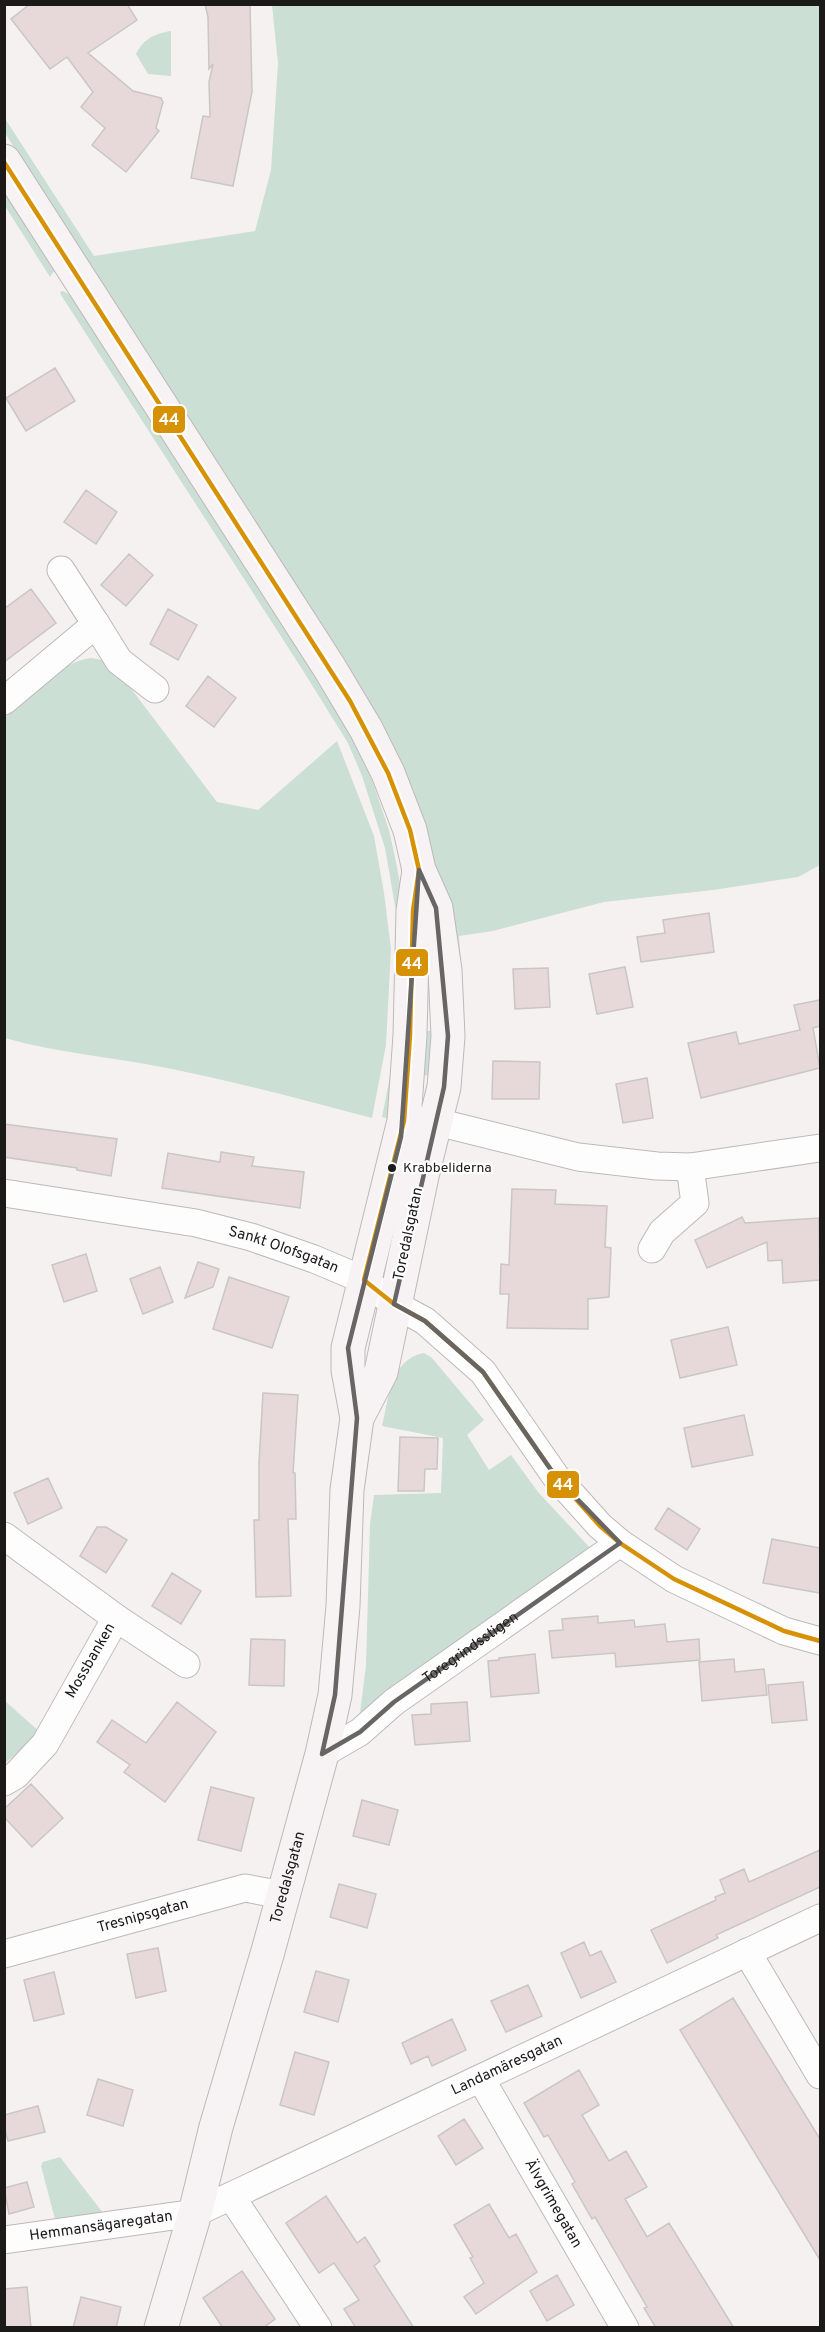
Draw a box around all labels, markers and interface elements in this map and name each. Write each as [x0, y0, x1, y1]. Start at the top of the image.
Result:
line badge: 44 [152, 405, 186, 434]
text: 44 [159, 411, 179, 431]
line badge: 44 [395, 948, 429, 977]
text: 44 [402, 955, 422, 975]
place label: Krabbeliderna [403, 1160, 492, 1177]
marker: Krabbeliderna [386, 1162, 398, 1174]
street label: Toredalsgatan [390, 1186, 428, 1282]
street label: Sankt Olofsgatan [227, 1222, 342, 1278]
line badge: 44 [546, 1470, 580, 1499]
text: 44 [553, 1476, 573, 1496]
street label: Toregrindsstigen [419, 1608, 522, 1688]
street label: Mossbanken [62, 1620, 120, 1702]
street label: Toredalsgatan [266, 1829, 310, 1926]
street label: Tresnipsgatan [95, 1894, 191, 1937]
street label: Landamäresgatan [448, 2031, 566, 2100]
street label: Älvgrimegatan [520, 2155, 586, 2251]
street label: Hemmansägaregatan [28, 2207, 174, 2246]

